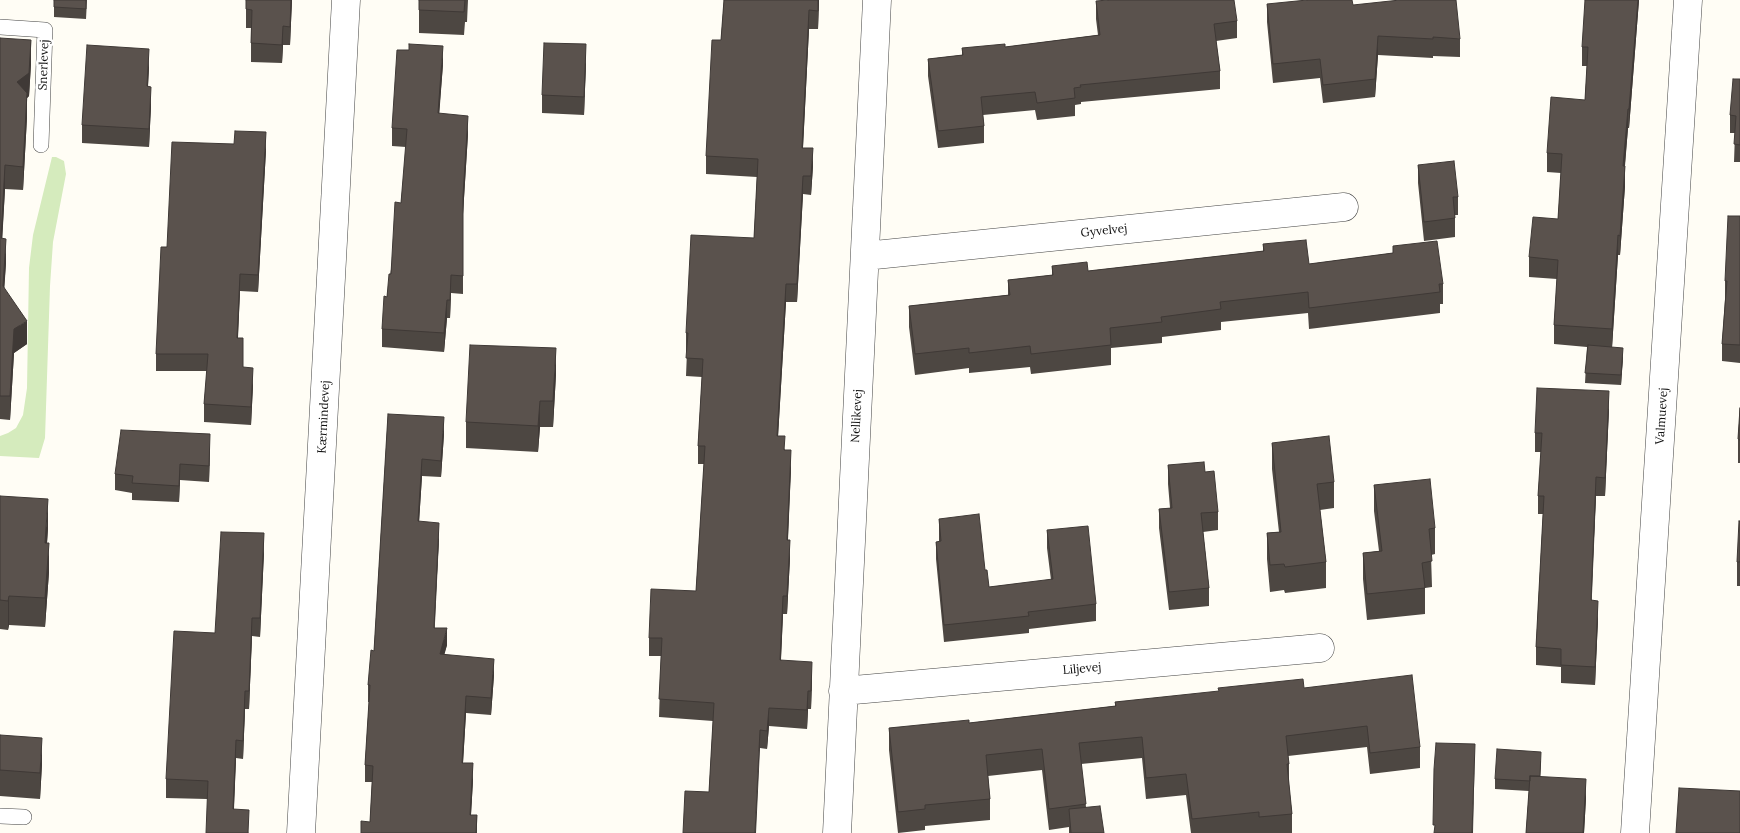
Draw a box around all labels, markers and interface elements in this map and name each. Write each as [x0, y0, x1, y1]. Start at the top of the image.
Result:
street label: Snerlevej [36, 39, 52, 91]
street label: Gyvelvej [1080, 221, 1128, 241]
street label: Kærmindevej [315, 380, 333, 454]
street label: Valmuevej [1653, 387, 1671, 445]
street label: Nellikevej [848, 389, 866, 443]
street label: Liljevej [1062, 660, 1102, 678]

